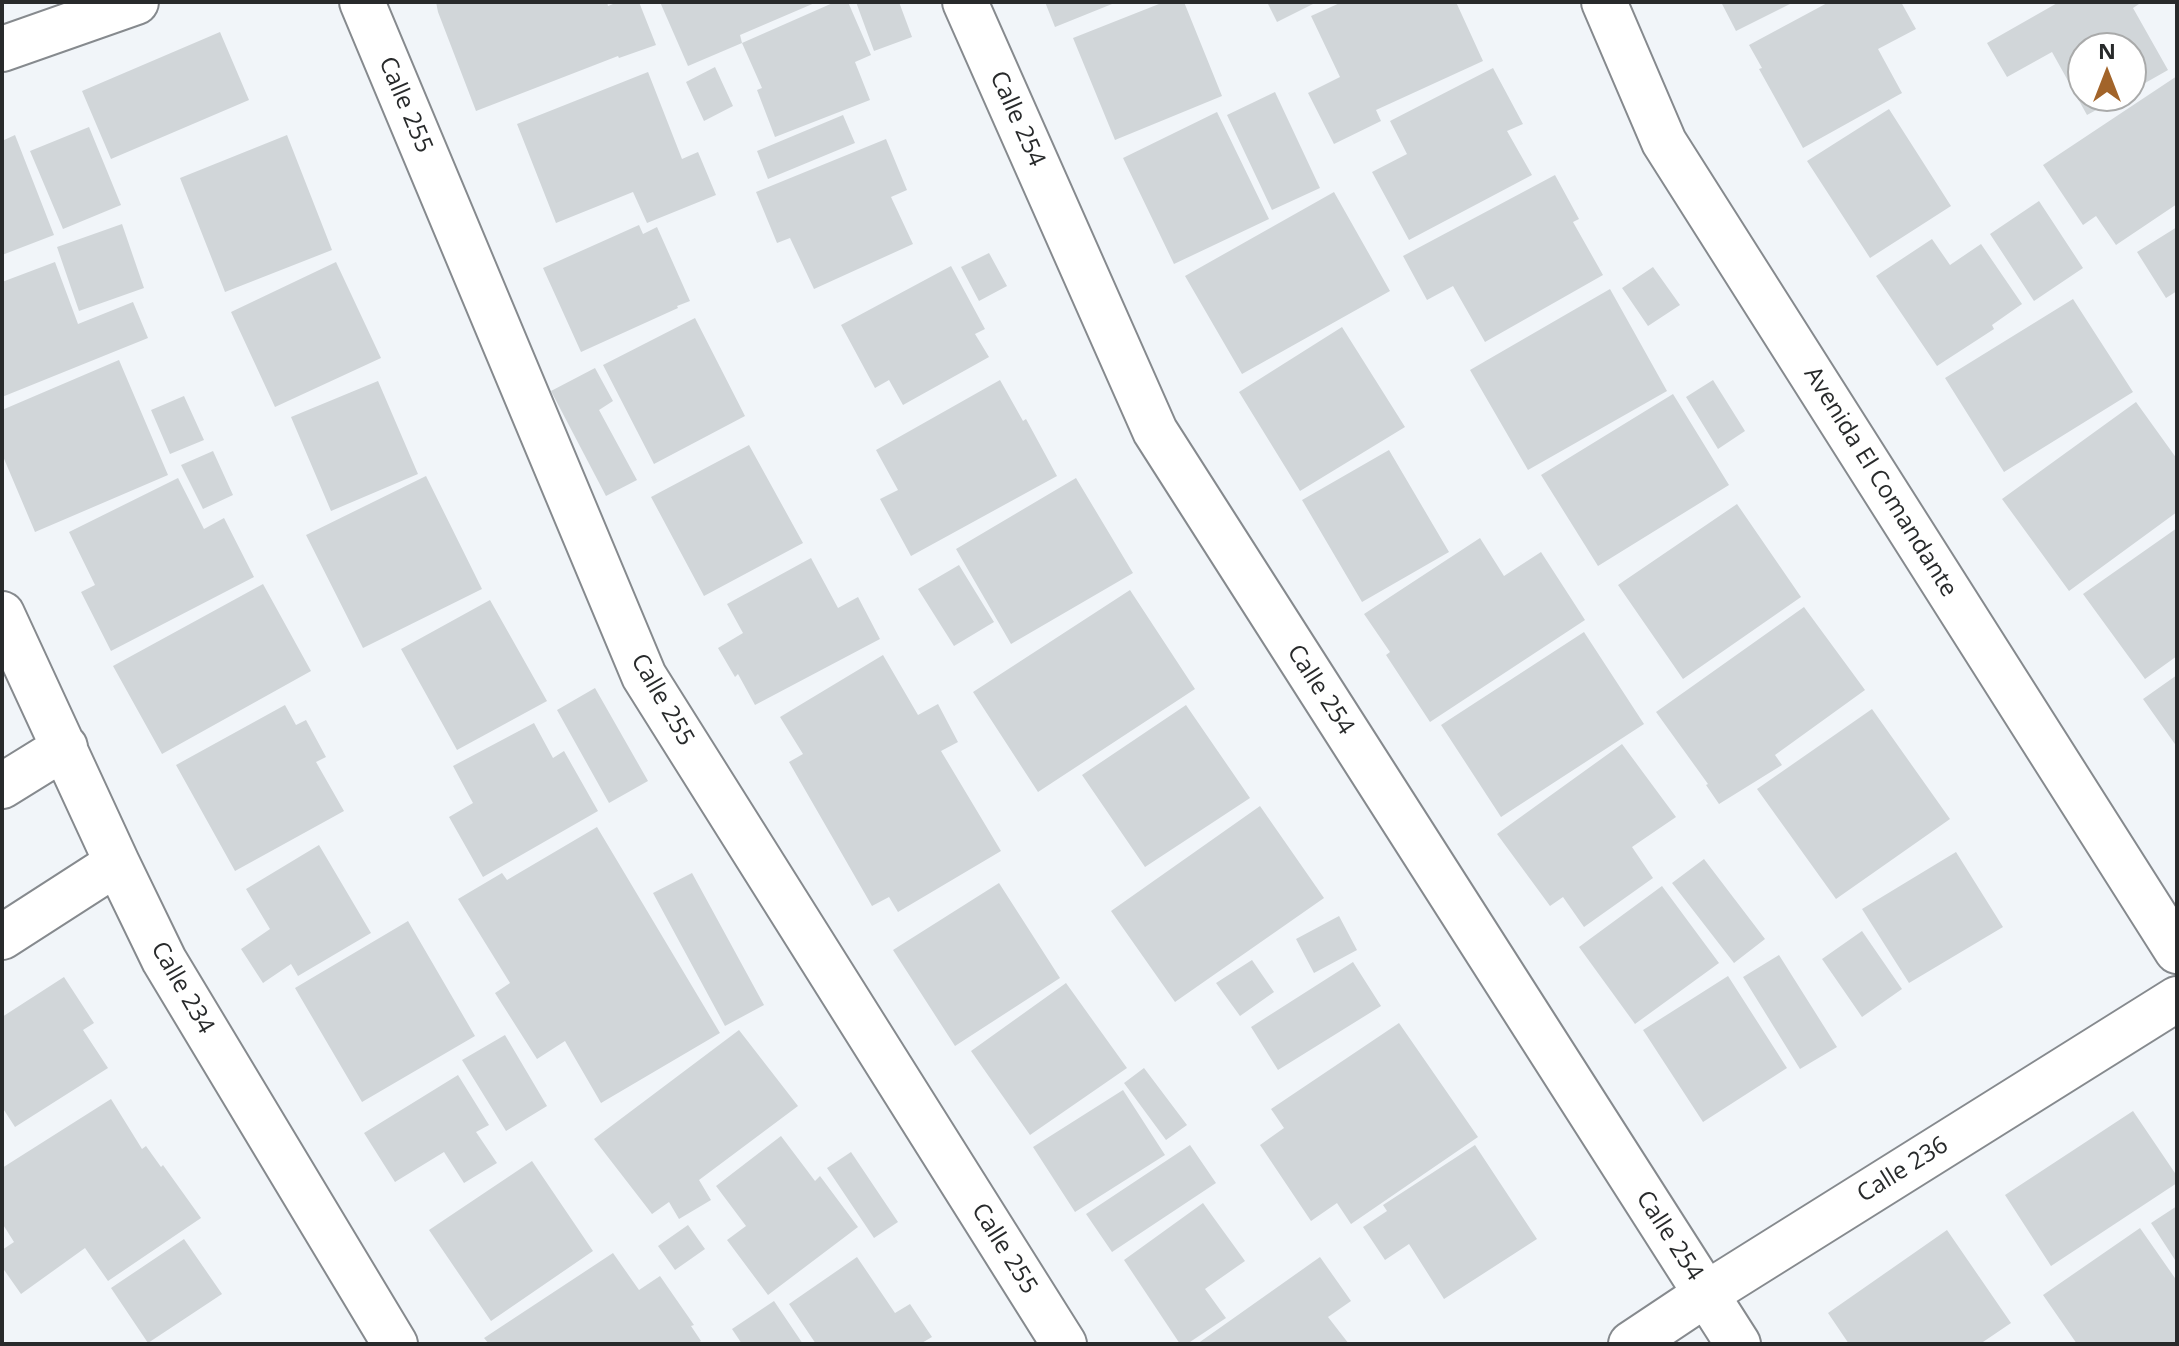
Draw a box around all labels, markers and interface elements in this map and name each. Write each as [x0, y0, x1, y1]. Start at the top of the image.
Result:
north arrow [2067, 32, 2147, 112]
text: N [2098, 35, 2116, 65]
street label: Calle 255 [372, 53, 438, 157]
street label: Calle 254 [983, 67, 1051, 171]
street label: Avenida El Comandante [1797, 362, 1963, 602]
street label: Calle 254 [1280, 640, 1360, 740]
street label: Calle 255 [624, 649, 700, 751]
street label: Calle 234 [144, 937, 220, 1039]
street label: Calle 236 [1852, 1131, 1954, 1209]
street label: Calle 254 [1629, 1186, 1709, 1286]
street label: Calle 255 [965, 1198, 1043, 1300]

